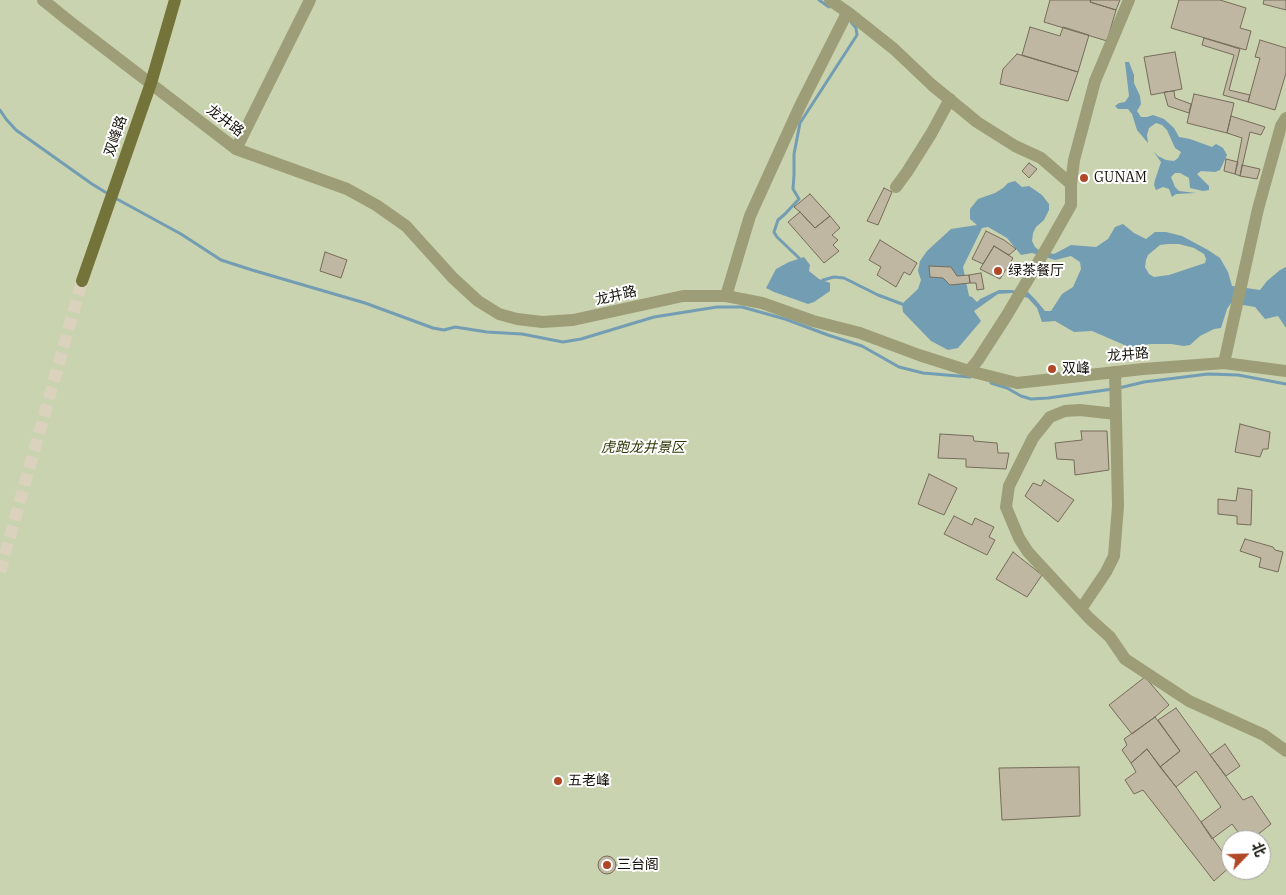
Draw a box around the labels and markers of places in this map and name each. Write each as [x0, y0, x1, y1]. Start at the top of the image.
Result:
place label: GUNAM [1094, 170, 1147, 186]
marker: GUNAM [1078, 172, 1090, 184]
place label: 绿茶餐厅 [1008, 263, 1064, 279]
marker: 绿茶餐厅 [992, 265, 1004, 277]
place label: 双峰 [1062, 361, 1090, 377]
marker: 双峰 [1046, 363, 1058, 375]
place label: 五老峰 [568, 773, 610, 789]
marker: 五老峰 [552, 775, 564, 787]
place label: 三台阁 [617, 857, 659, 873]
marker: 三台阁 [601, 859, 613, 871]

